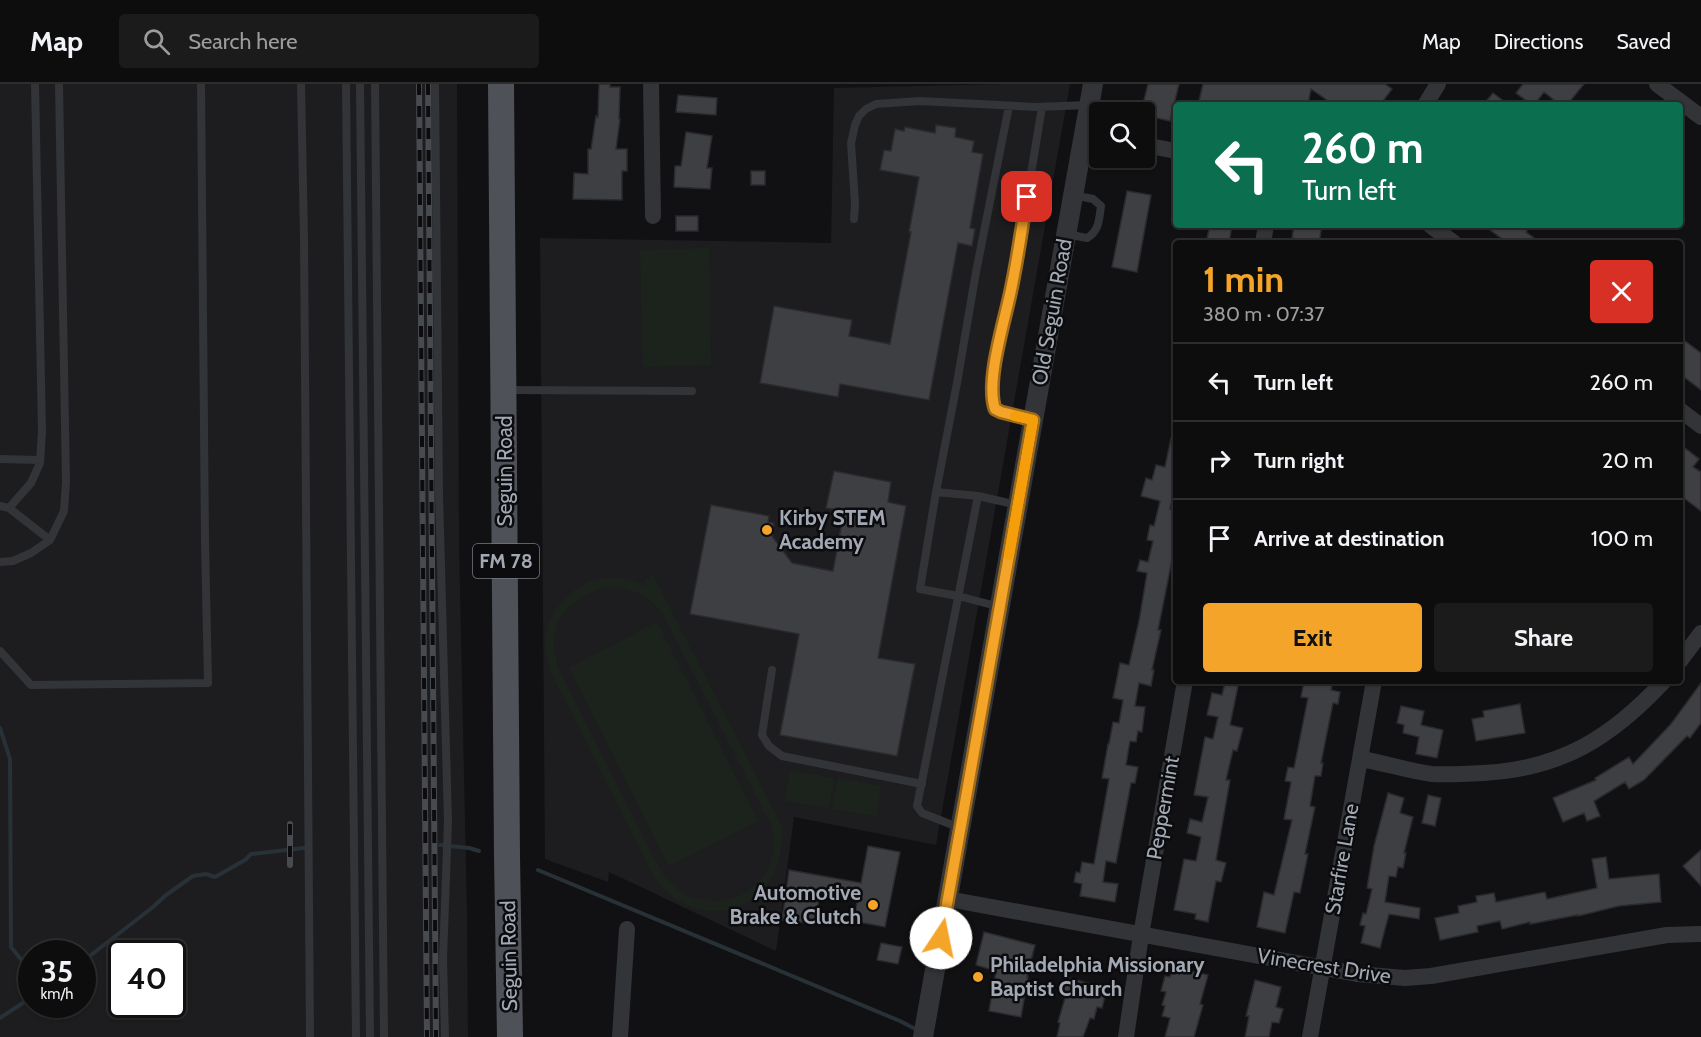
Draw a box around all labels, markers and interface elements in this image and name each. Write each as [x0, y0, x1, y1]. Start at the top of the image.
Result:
search box [119, 14, 539, 68]
text: Map [30, 24, 83, 58]
icon: search [140, 25, 173, 58]
text: Search here [188, 28, 297, 55]
text: Map [1422, 29, 1461, 54]
text: Directions [1494, 29, 1583, 54]
text: Saved [1616, 29, 1671, 54]
map controls [1089, 102, 1155, 168]
button: search [1089, 102, 1155, 168]
text: 260 m [1302, 122, 1423, 174]
icon: left [1203, 126, 1281, 204]
pin [1001, 171, 1052, 222]
text: Turn left [1302, 174, 1396, 207]
icon: arrive [1010, 180, 1043, 213]
street label: Old Seguin Road [1026, 237, 1077, 387]
text: 1 min [1203, 257, 1284, 301]
button: close [1590, 260, 1653, 323]
text: 380 m · 07:37 [1203, 302, 1325, 326]
icon: left [1203, 366, 1236, 399]
text: Turn left [1254, 369, 1333, 396]
text: 260 m [1589, 369, 1653, 396]
street label: Seguin Road [492, 416, 517, 526]
icon: right [1203, 444, 1236, 477]
text: Turn right [1254, 447, 1344, 474]
text: 20 m [1602, 447, 1653, 474]
place label: Kirby STEM Academy [779, 505, 886, 554]
icon: arrive [1203, 522, 1236, 555]
marker: Kirby STEM Academy [760, 523, 774, 537]
text: Arrive at destination [1254, 525, 1444, 552]
text: 100 m [1591, 525, 1653, 552]
road number: FM 78 [473, 544, 539, 578]
button: Exit [1203, 603, 1422, 672]
button: Share [1434, 603, 1653, 672]
street label: Peppermint [1141, 754, 1184, 862]
street label: Starfire Lane [1319, 801, 1364, 916]
place label: Automotive Brake & Clutch [729, 880, 861, 929]
marker: Automotive Brake & Clutch [866, 898, 880, 912]
street label: Seguin Road [495, 900, 522, 1012]
position arrow [909, 906, 973, 970]
speed limit sign: 40 [108, 940, 186, 1018]
street label: Vinecrest Drive [1255, 943, 1393, 988]
place label: Philadelphia Missionary Baptist Church [990, 952, 1205, 1001]
text: 35 [41, 953, 73, 990]
marker: Philadelphia Missionary Baptist Church [971, 970, 985, 984]
text: km/h [41, 985, 73, 1003]

